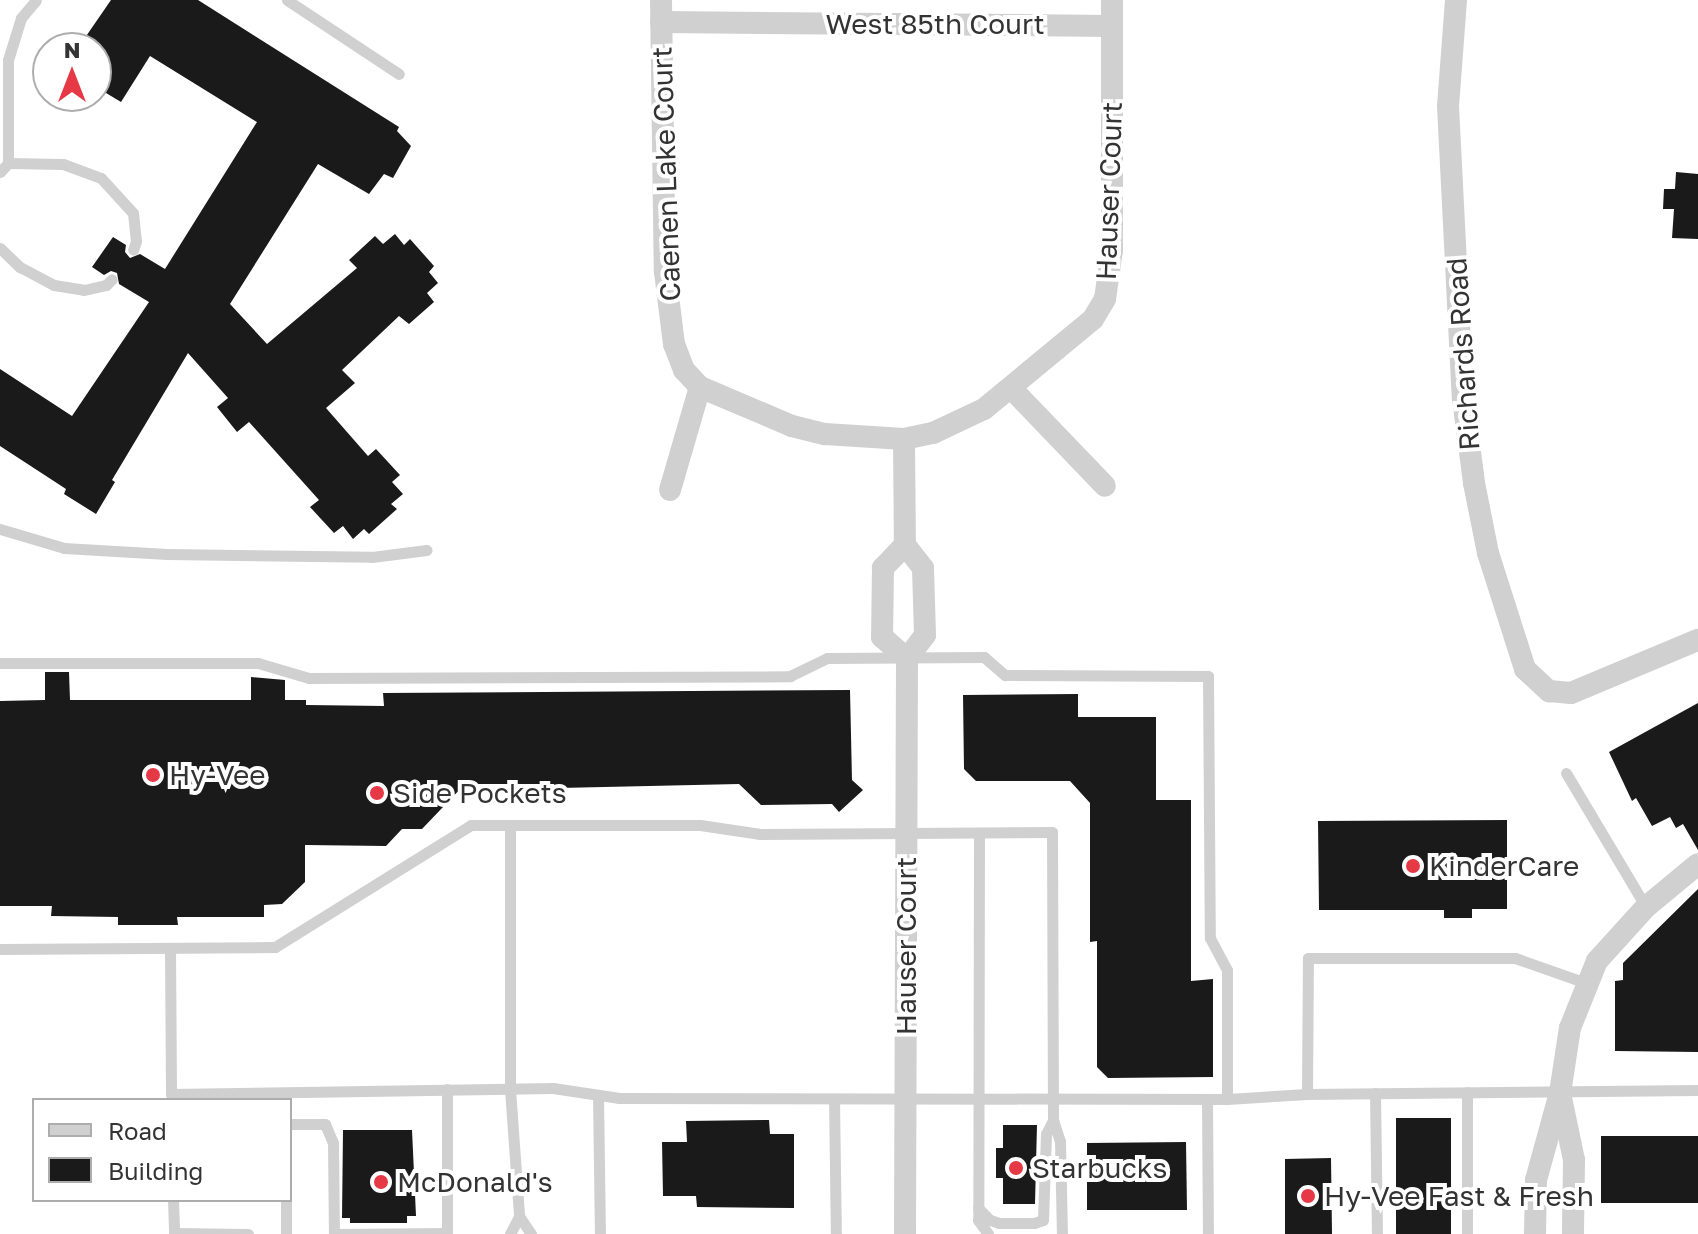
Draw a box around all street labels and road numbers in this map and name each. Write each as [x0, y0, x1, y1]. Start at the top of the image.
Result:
street label: West 85th Court [825, 7, 1045, 41]
street label: Caenen Lake Court [645, 46, 687, 302]
street label: Hauser Court [1089, 101, 1129, 281]
street label: Richards Road [1440, 256, 1486, 452]
street label: Hauser Court [889, 857, 923, 1035]

